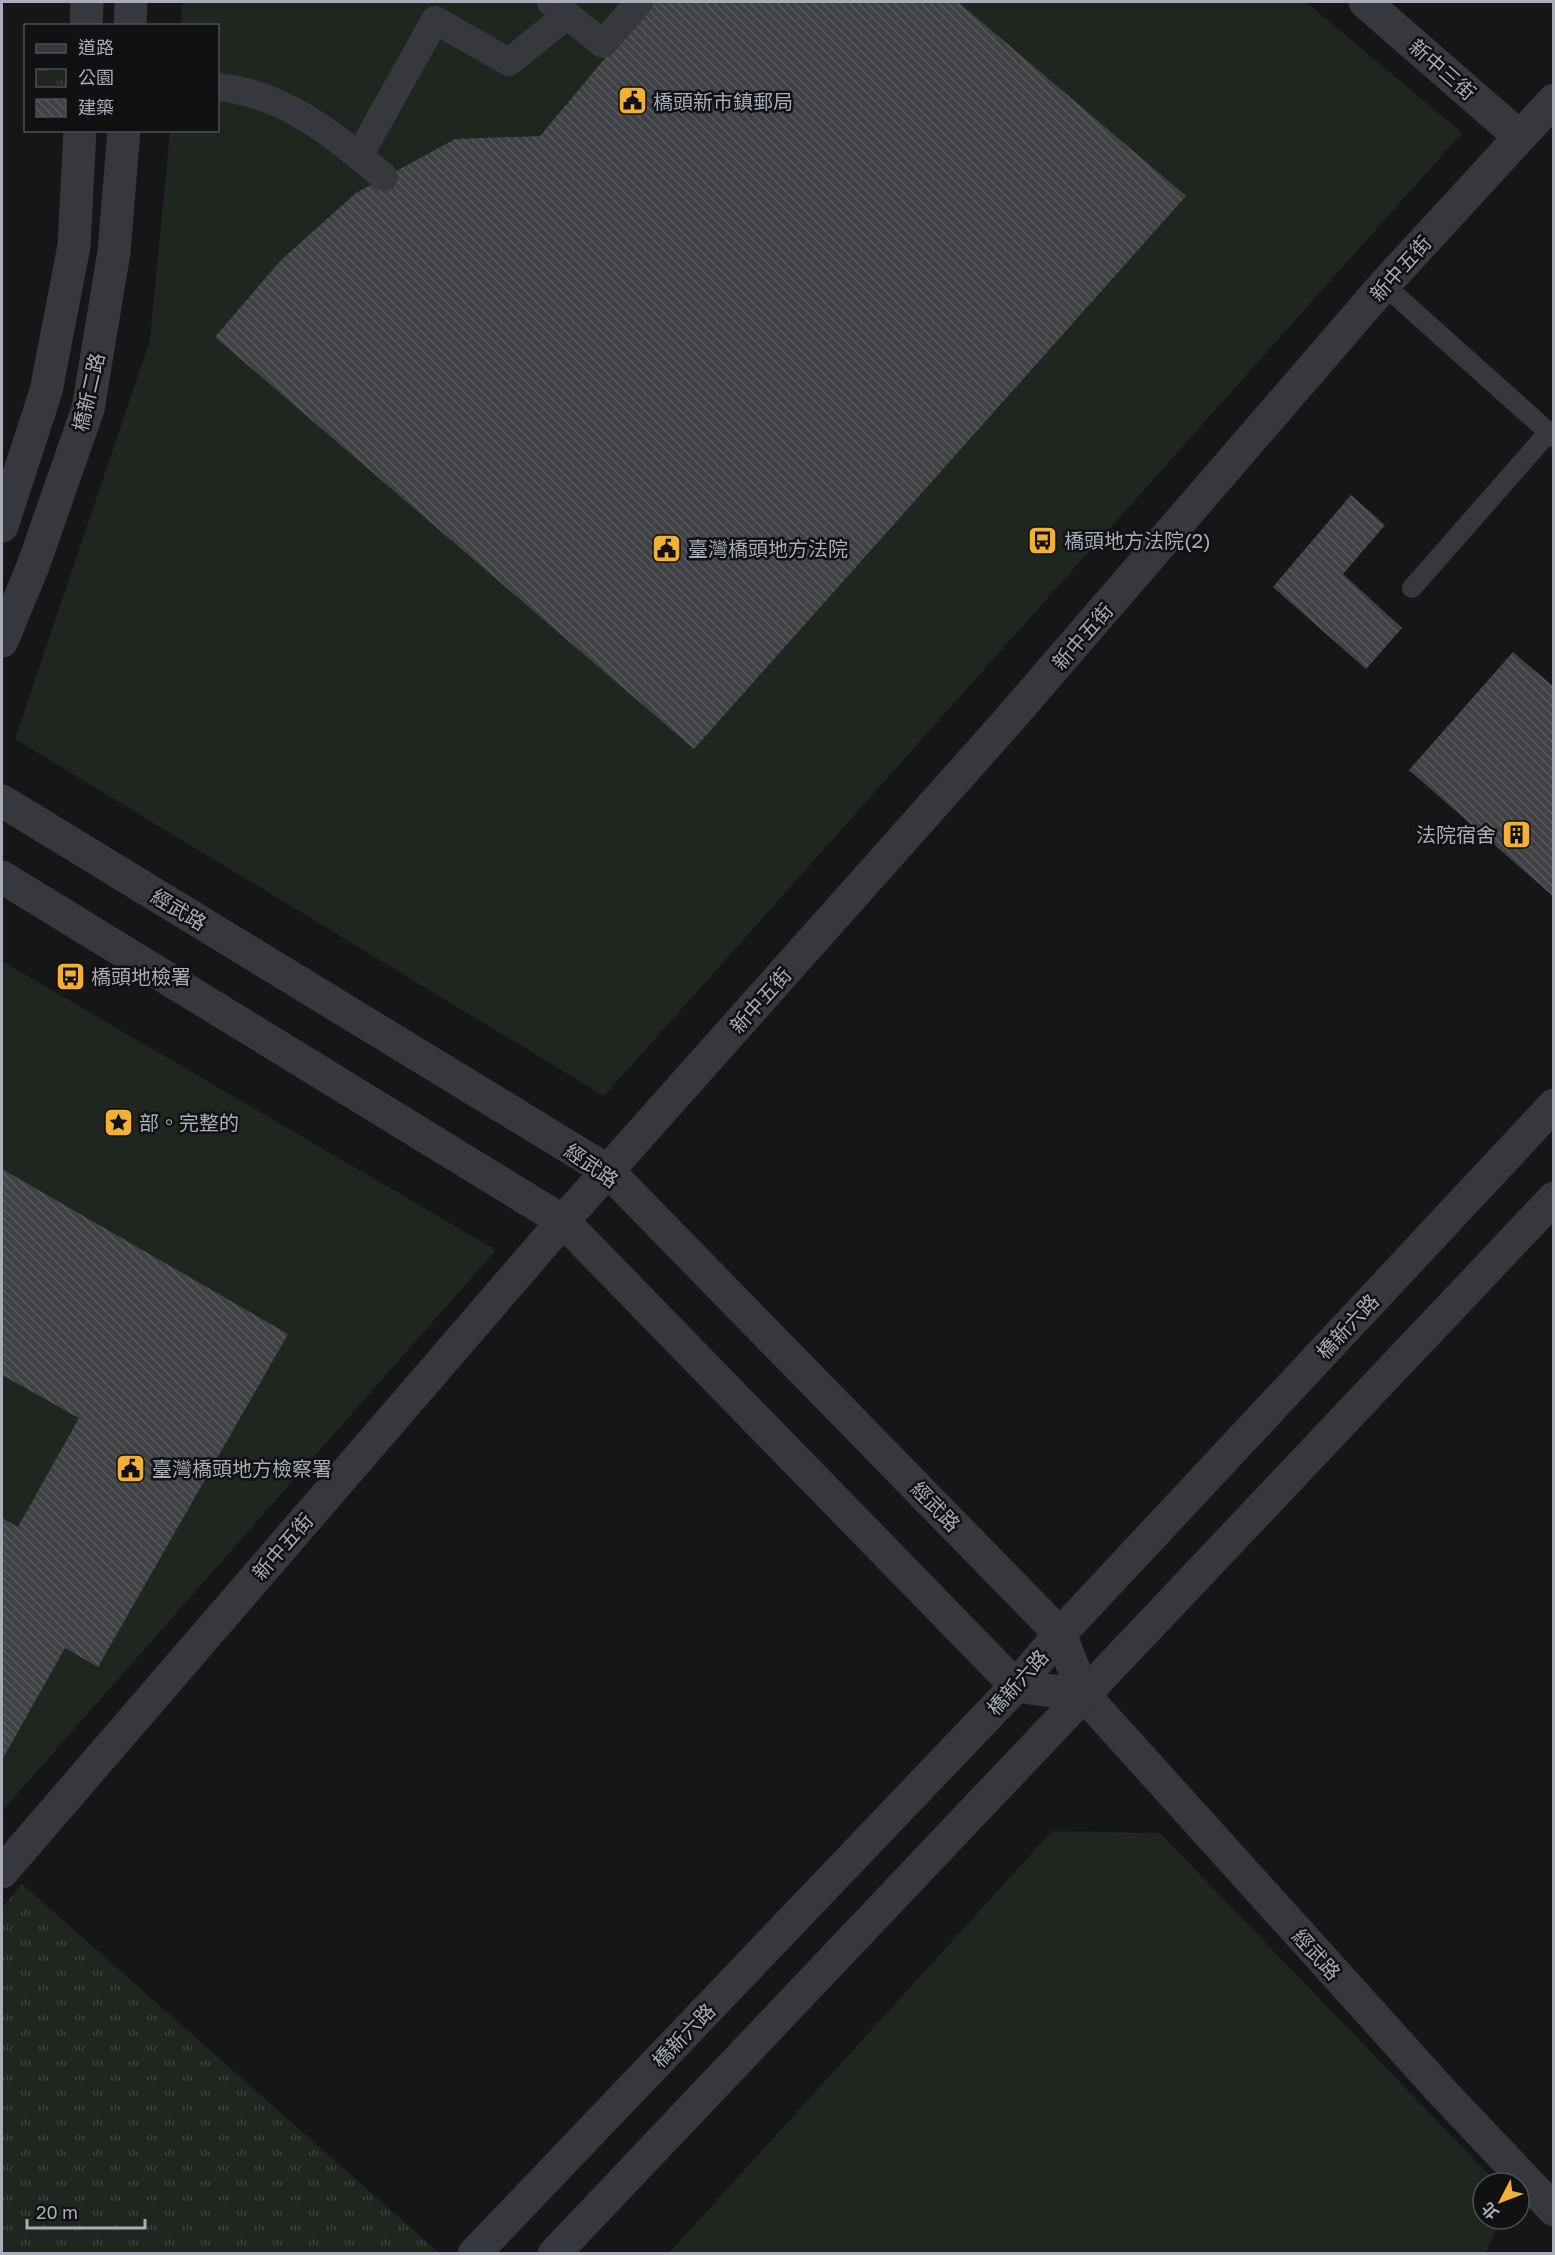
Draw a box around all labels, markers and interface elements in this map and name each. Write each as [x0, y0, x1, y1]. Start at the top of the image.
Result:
legend [24, 24, 219, 132]
street label: 新中三街 [1405, 34, 1481, 104]
text: 道路 [78, 36, 114, 58]
text: 公園 [78, 66, 114, 88]
public building icon: 橋頭新市鎮郵局 [616, 85, 648, 117]
place label: 橋頭新市鎮郵局 [653, 89, 793, 113]
text: 建築 [78, 96, 114, 118]
street label: 新中五街 [1364, 230, 1436, 306]
street label: 橋新二路 [67, 350, 109, 434]
bus stop icon: 橋頭地方法院(2) [1027, 524, 1059, 556]
place label: 橋頭地方法院(2) [1064, 528, 1211, 552]
public building icon: 臺灣橋頭地方法院 [651, 532, 683, 564]
place label: 臺灣橋頭地方法院 [688, 536, 848, 560]
street label: 新中五街 [1047, 598, 1117, 674]
building icon: 法院宿舍 [1501, 818, 1533, 850]
place label: 法院宿舍 [1416, 822, 1496, 846]
street label: 經武路 [147, 883, 211, 935]
bus stop icon: 橋頭地檢署 [54, 960, 86, 992]
street label: 新中五街 [724, 962, 796, 1038]
place label: 橋頭地檢署 [91, 964, 191, 988]
place icon: 部。完整的 [102, 1106, 134, 1138]
place label: 部。完整的 [139, 1110, 239, 1134]
street label: 經武路 [561, 1138, 623, 1192]
street label: 橋新六路 [1311, 1289, 1383, 1363]
public building icon: 臺灣橋頭地方檢察署 [115, 1452, 147, 1484]
place label: 臺灣橋頭地方檢察署 [152, 1456, 332, 1480]
street label: 經武路 [907, 1476, 965, 1536]
street label: 新中五街 [247, 1508, 317, 1584]
street label: 橋新六路 [981, 1644, 1053, 1720]
street label: 經武路 [1288, 1924, 1346, 1984]
street label: 橋新六路 [647, 1998, 719, 2072]
north arrow [1471, 2171, 1531, 2231]
scale bar [27, 2192, 146, 2230]
text: 北 [1477, 2198, 1503, 2224]
text: 20 m [36, 2201, 78, 2223]

